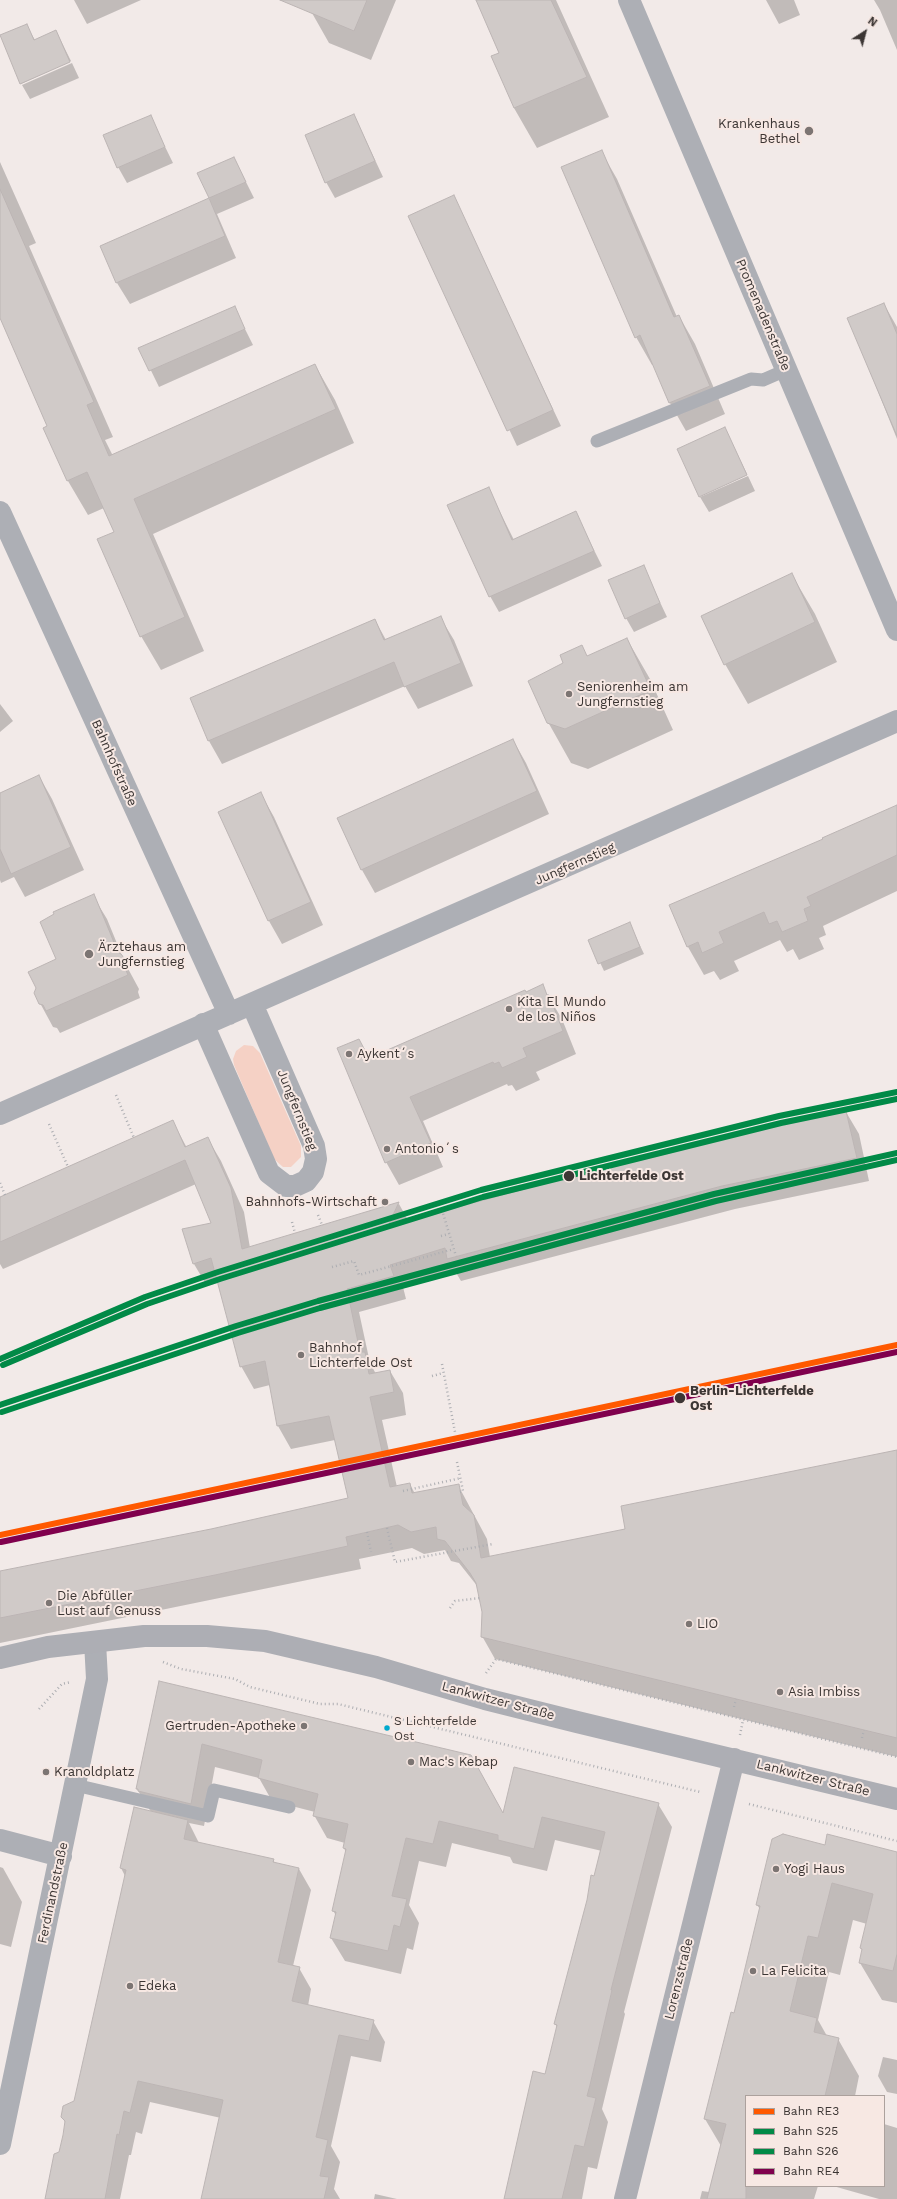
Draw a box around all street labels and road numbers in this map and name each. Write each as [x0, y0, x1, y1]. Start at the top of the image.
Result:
street label: Promenadenstraße [732, 257, 794, 373]
street label: Bahnhofstraße [88, 717, 140, 809]
street label: Jungfernstieg [532, 839, 618, 889]
street label: Jungfernstieg [274, 1067, 320, 1153]
street label: Lankwitzer Straße [440, 1678, 556, 1724]
street label: Lankwitzer Straße [755, 1756, 871, 1800]
street label: Ferdinandstraße [35, 1841, 71, 1945]
street label: Lorenzstraße [661, 1937, 697, 2021]

